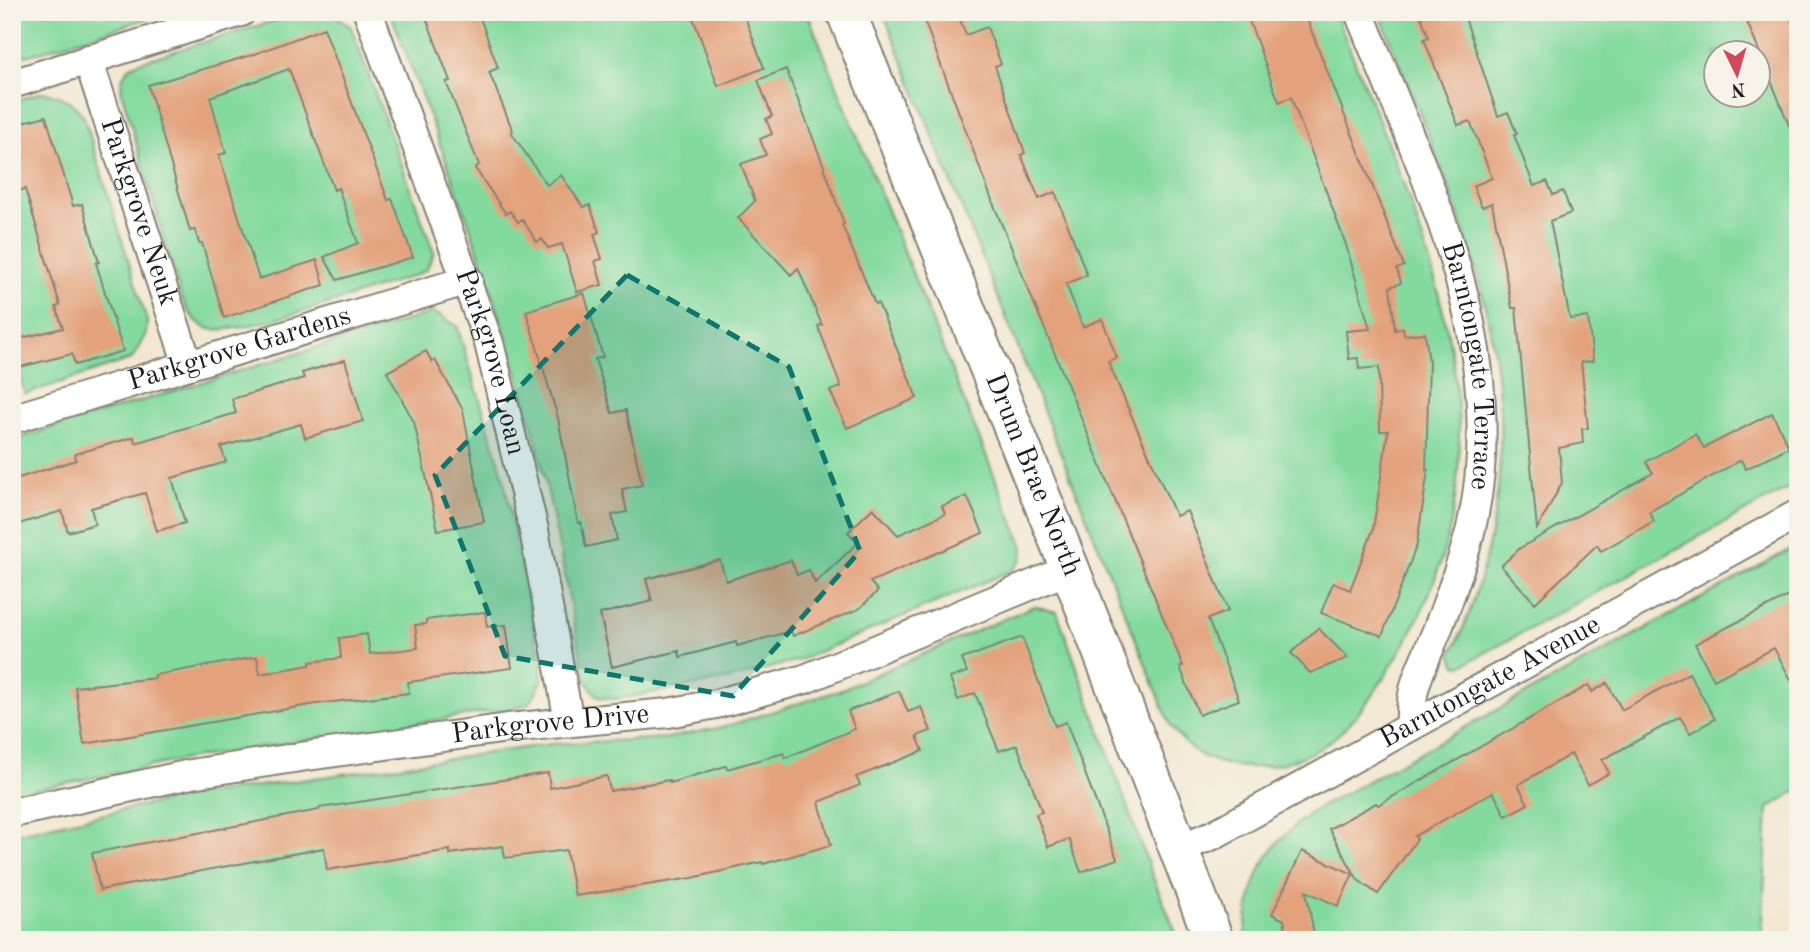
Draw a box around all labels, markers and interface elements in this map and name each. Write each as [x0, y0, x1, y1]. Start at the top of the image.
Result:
north arrow [1702, 38, 1772, 108]
text: N [1730, 78, 1746, 99]
street label: Parkgrove Neuk [94, 115, 182, 309]
street label: Barntongate Terrace [1435, 238, 1496, 491]
street label: Parkgrove Loan [449, 265, 530, 458]
street label: Parkgrove Gardens [125, 302, 354, 397]
street label: Drum Brae North [979, 370, 1085, 580]
street label: Barntongate Avenue [1375, 611, 1606, 754]
street label: Parkgrove Drive [450, 701, 650, 750]

